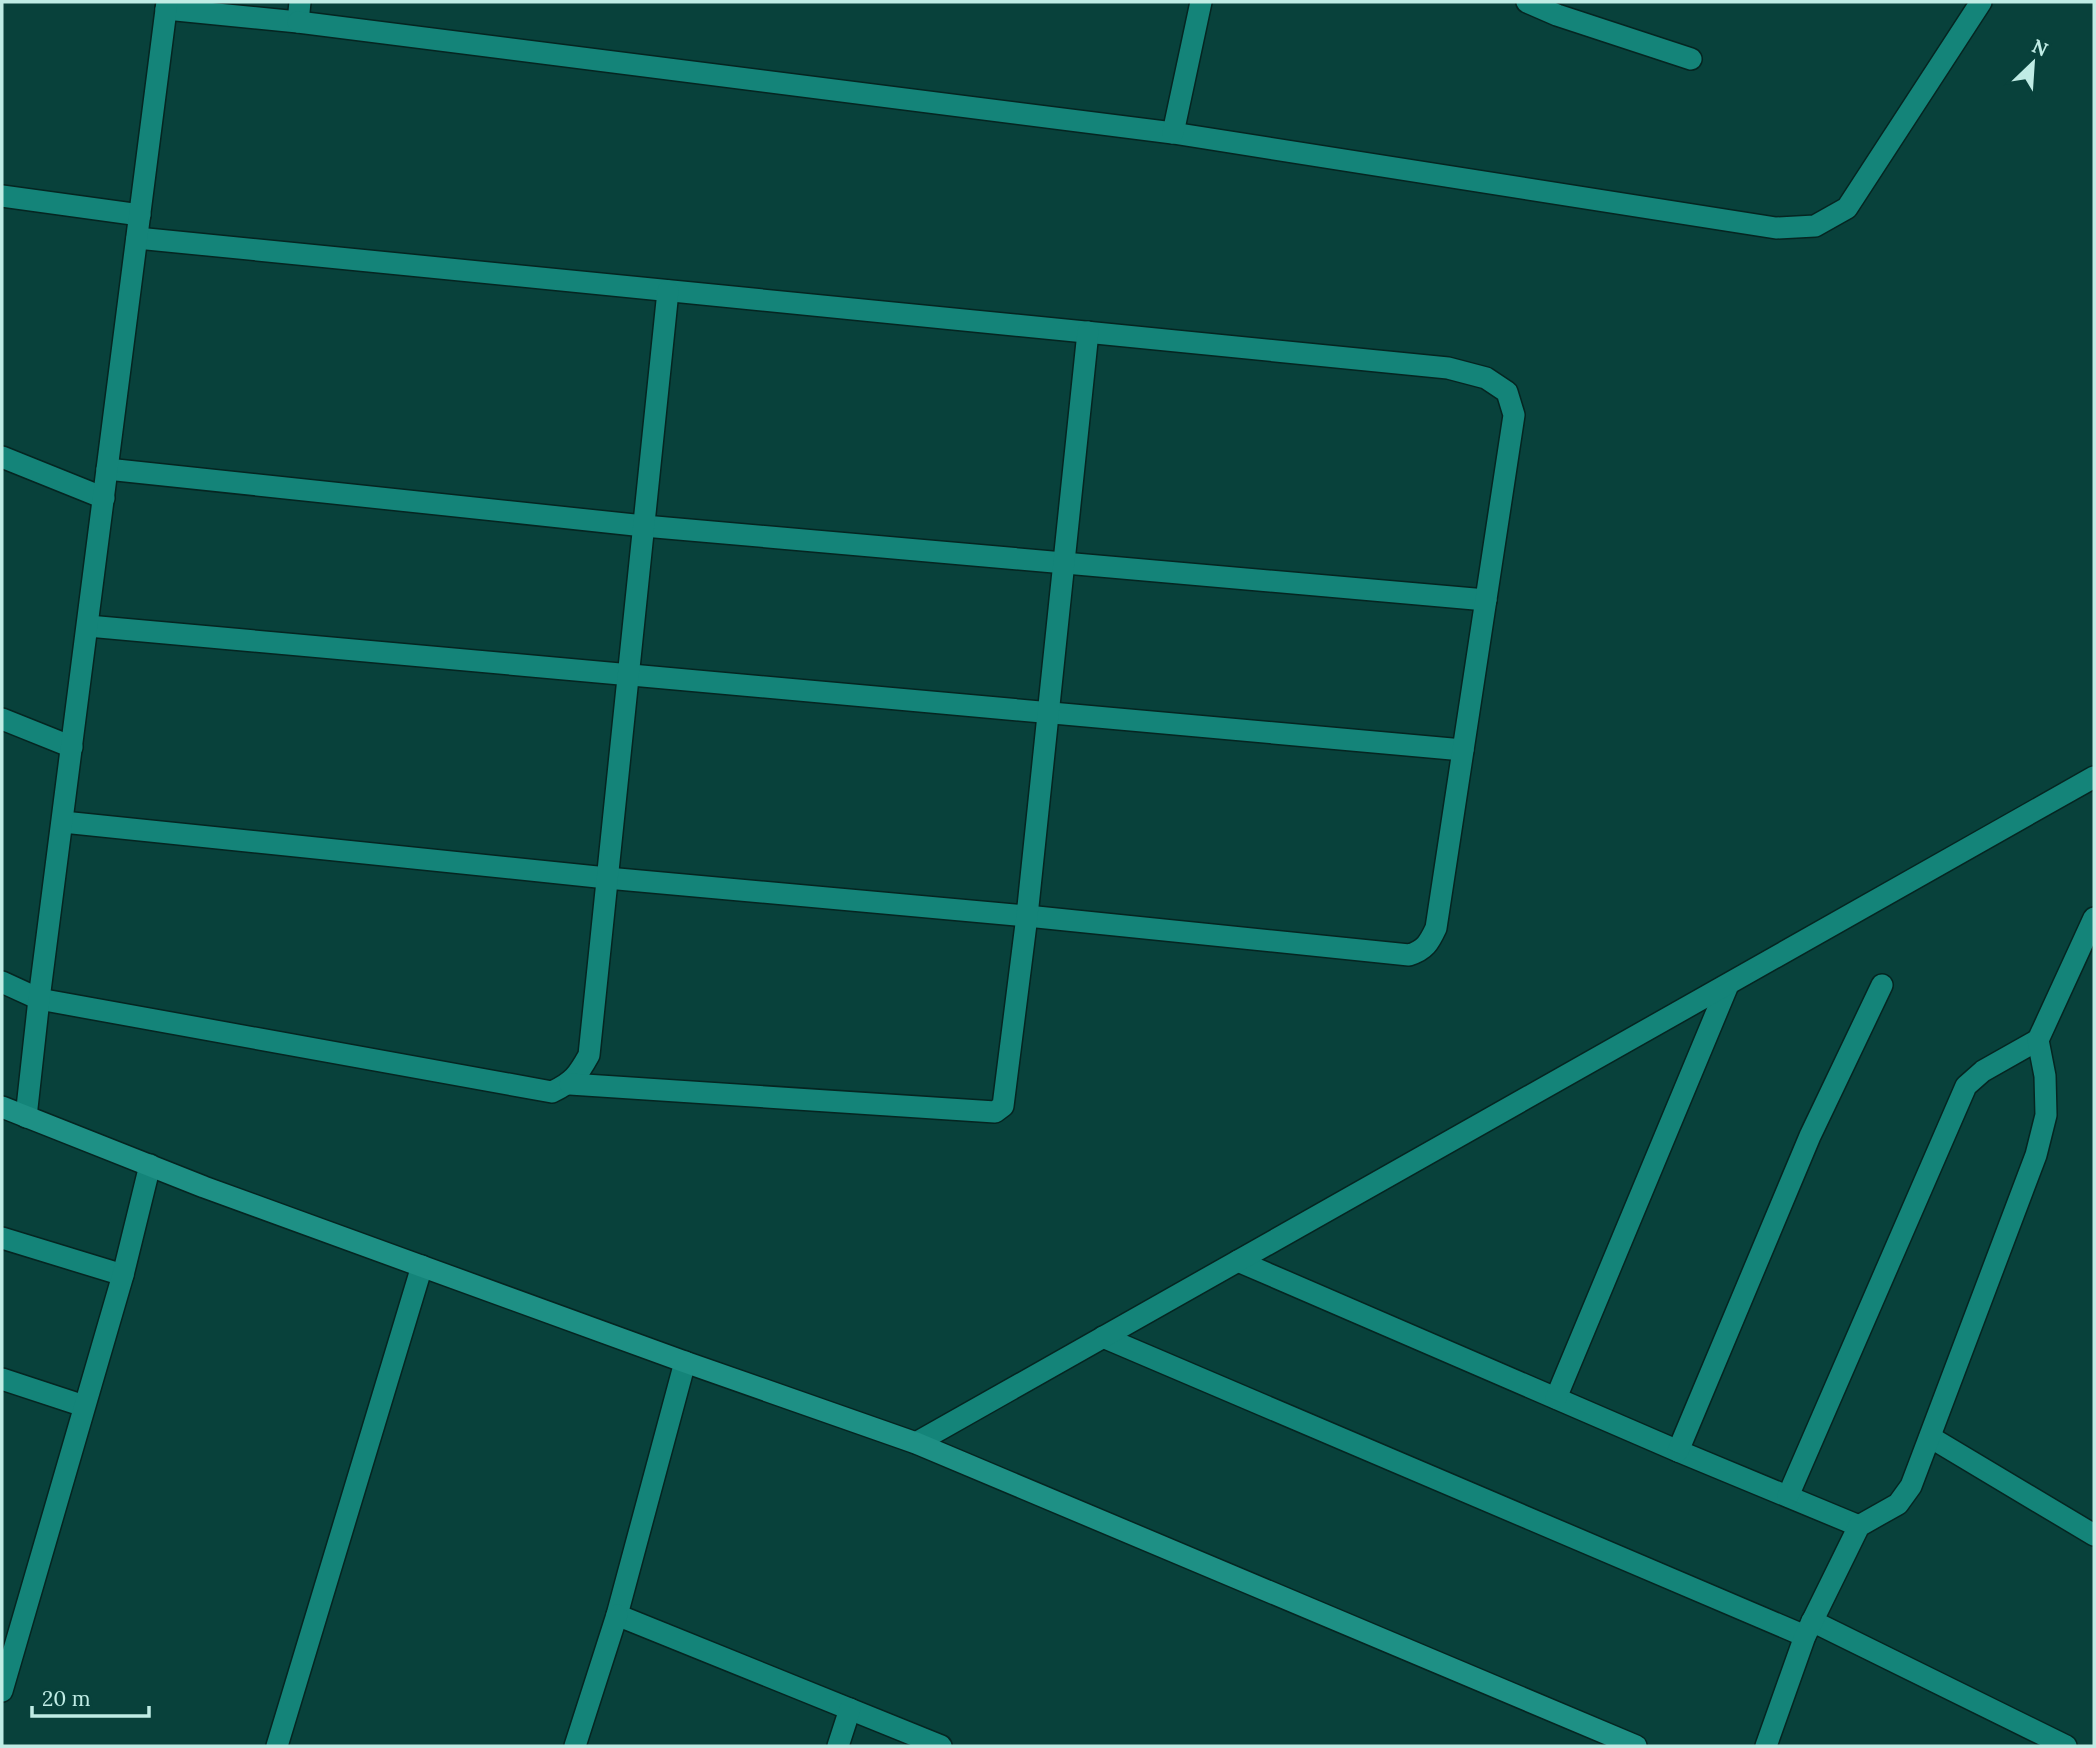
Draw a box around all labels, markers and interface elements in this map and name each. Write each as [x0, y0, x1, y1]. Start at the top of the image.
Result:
north arrow [1998, 28, 2068, 98]
text: N [2028, 34, 2052, 62]
scale bar [32, 1674, 149, 1718]
text: 20 m [42, 1685, 91, 1712]

